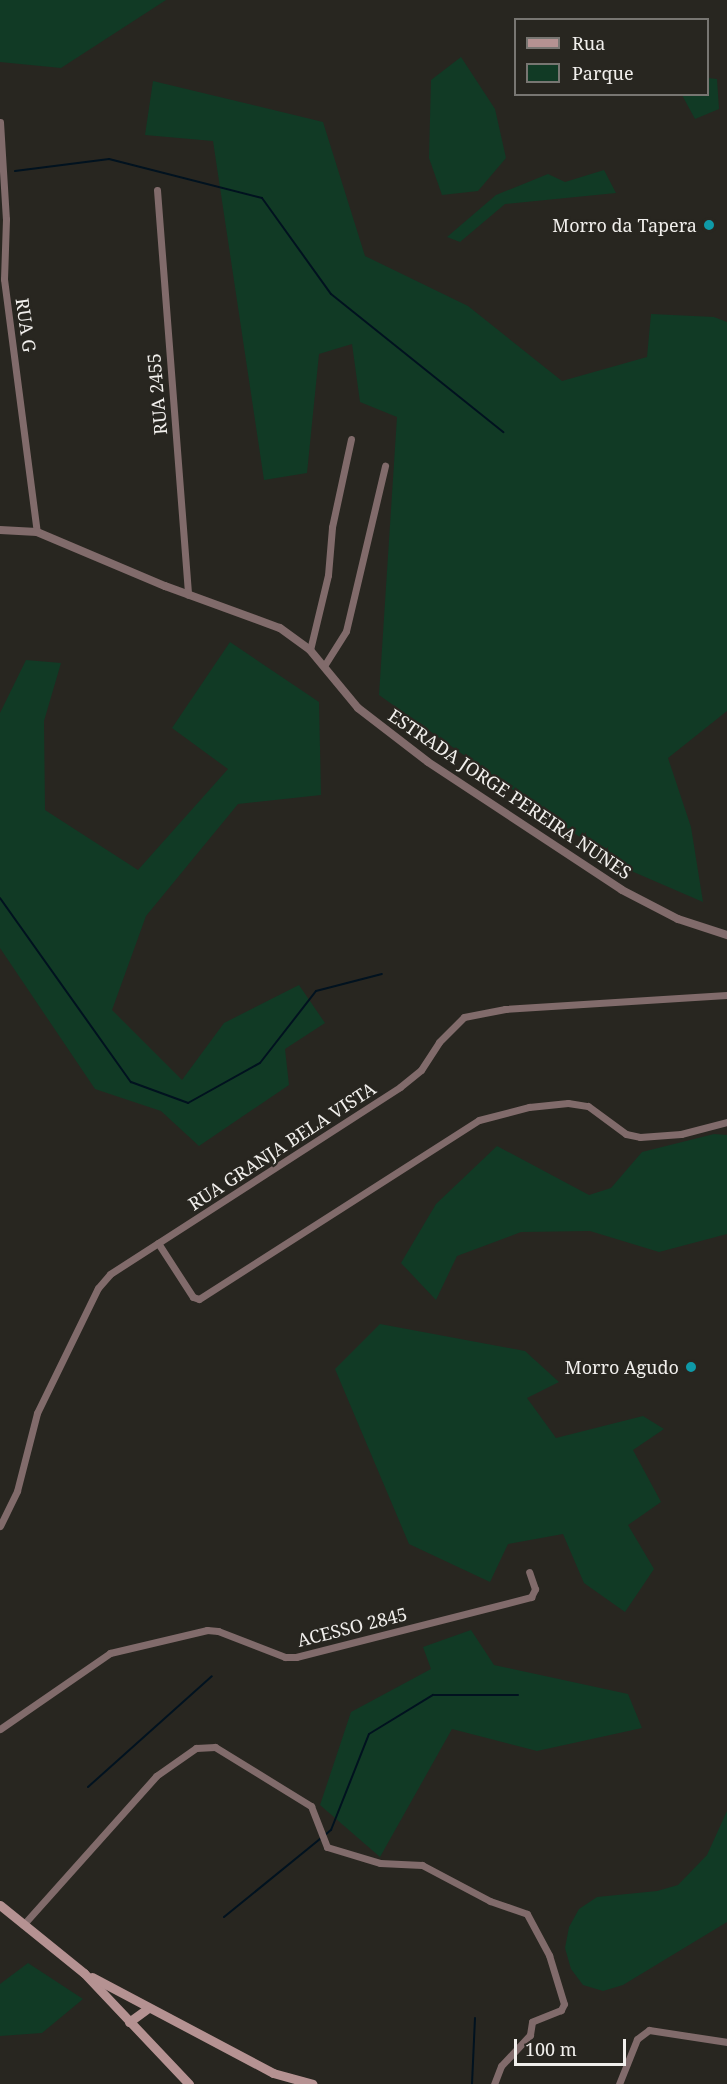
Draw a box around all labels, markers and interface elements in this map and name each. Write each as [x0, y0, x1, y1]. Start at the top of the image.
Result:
legend [514, 18, 709, 96]
text: Rua [572, 31, 605, 55]
text: Parque [572, 61, 634, 85]
place label: Morro da Tapera [552, 214, 697, 236]
marker: Morro da Tapera [702, 218, 716, 232]
street label: RUA G [12, 297, 40, 353]
street label: RUA 2455 [143, 352, 171, 436]
street label: ESTRADA JORGE PEREIRA NUNES [384, 704, 636, 884]
street label: RUA GRANJA BELA VISTA [184, 1077, 380, 1215]
place label: Morro Agudo [565, 1356, 679, 1378]
marker: Morro Agudo [684, 1360, 698, 1374]
street label: ACESSO 2845 [295, 1603, 409, 1651]
scale bar [517, 2027, 630, 2065]
text: 100 m [525, 2037, 577, 2061]

